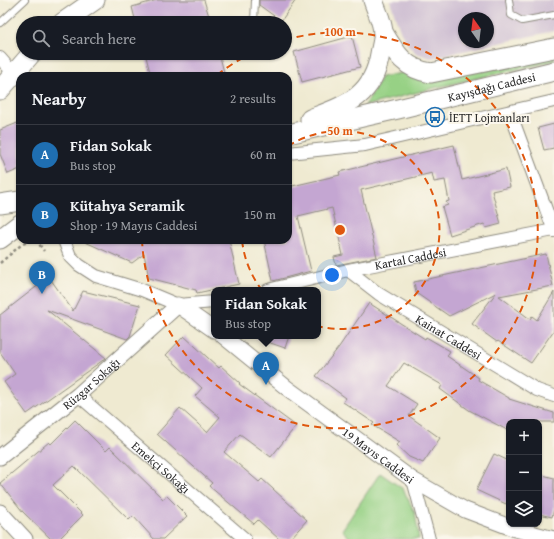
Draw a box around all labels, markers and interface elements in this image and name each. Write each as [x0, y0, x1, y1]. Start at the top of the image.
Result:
north arrow [458, 12, 494, 48]
search box [16, 16, 292, 60]
text: 100 m [324, 23, 357, 40]
icon: search [30, 27, 52, 49]
text: Search here [62, 28, 136, 49]
street label: Kayışdağı Caddesi [446, 67, 538, 105]
text: Nearby [32, 86, 86, 111]
text: 2 results [230, 89, 276, 108]
bus stop icon: İETT Lojmanları [424, 106, 446, 128]
place label: İETT Lojmanları [449, 109, 530, 126]
text: 50 m [327, 122, 353, 139]
text: Fidan Sokak [70, 135, 151, 156]
text: A [41, 145, 49, 164]
text: 60 m [250, 145, 276, 164]
text: Bus stop [70, 156, 116, 175]
text: Kütahya Seramik [70, 195, 184, 216]
text: B [41, 205, 49, 224]
text: 150 m [244, 205, 276, 224]
text: Shop · 19 Mayıs Caddesi [70, 216, 198, 235]
centre of rings [333, 223, 347, 237]
street label: Kartal Caddesi [373, 243, 448, 273]
pin: B [29, 261, 55, 294]
your location [322, 265, 342, 285]
popup [211, 287, 321, 339]
text: Fidan Sokak [225, 293, 307, 314]
street label: Kainat Caddesi [413, 310, 486, 363]
text: Bus stop [225, 314, 271, 333]
pin: A [253, 352, 279, 385]
street label: Rüzgar Sokağı [58, 353, 123, 413]
map controls [506, 419, 542, 527]
button: + [506, 419, 542, 455]
street label: 19 Mayıs Caddesi [339, 423, 419, 487]
street label: Emekçi Sokağı [128, 437, 195, 497]
button: − [506, 455, 542, 491]
button: layers [506, 491, 542, 527]

